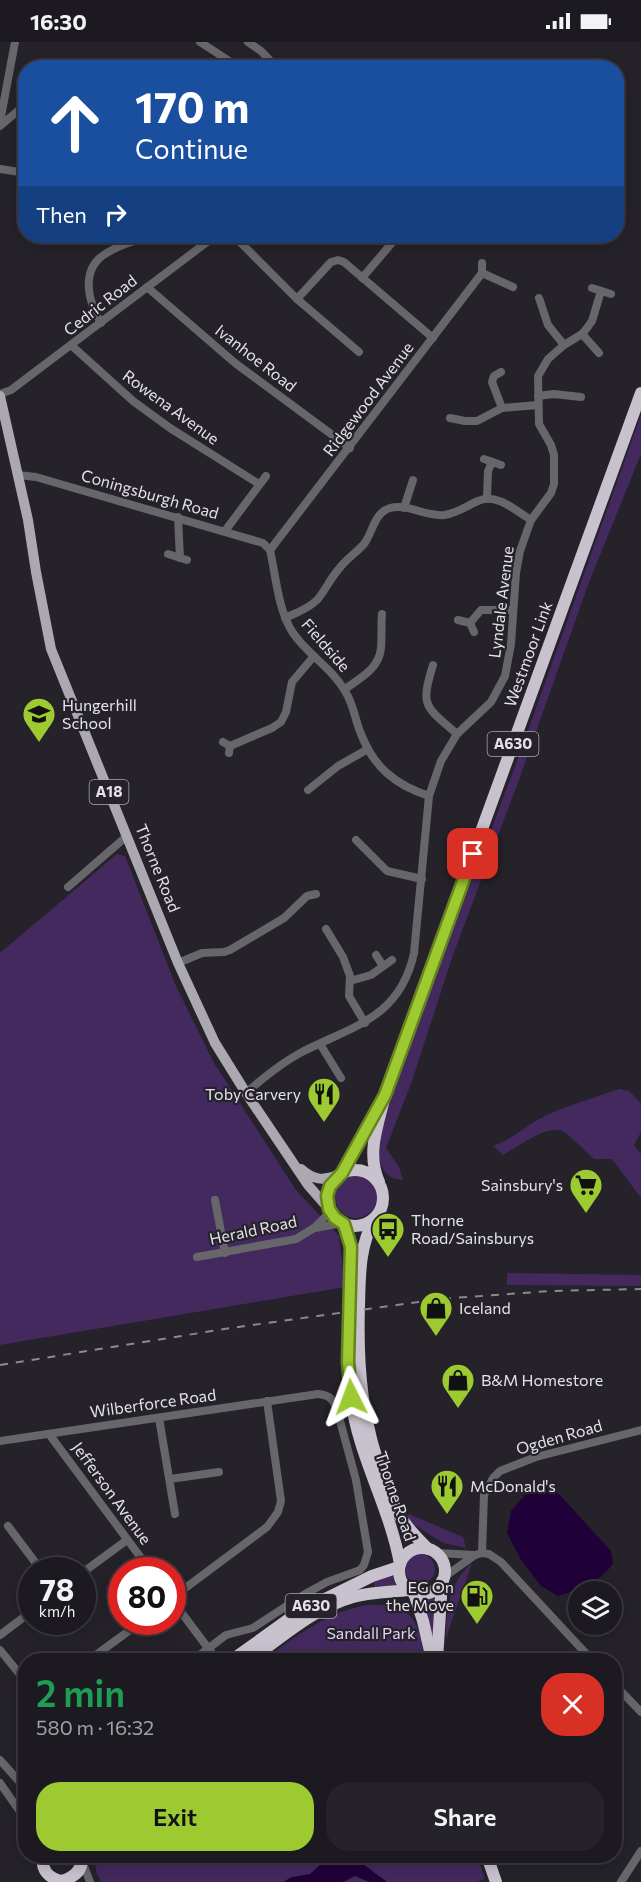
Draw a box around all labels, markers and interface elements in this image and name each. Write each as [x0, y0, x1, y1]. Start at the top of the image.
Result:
text: 16:30 [30, 8, 87, 35]
text: 170 m [135, 80, 249, 132]
icon: ahead [36, 84, 114, 162]
text: Continue [135, 132, 248, 165]
icon: right [99, 198, 132, 231]
text: Then [36, 201, 87, 228]
street label: Cedric Road [59, 270, 140, 339]
street label: Ivanhoe Road [212, 320, 301, 395]
street label: Ridgewood Avenue [318, 338, 417, 460]
street label: Rowena Avenue [119, 365, 223, 448]
street label: Coningsburgh Road [79, 465, 221, 522]
street label: Lyndale Avenue [484, 545, 517, 659]
street label: Westmoor Link [500, 598, 556, 709]
street label: Fieldside [298, 614, 355, 675]
place label: Hungerhill School [62, 695, 137, 732]
school or university icon: Hungerhill School [21, 696, 57, 743]
road number: A630 [488, 732, 538, 756]
road number: A18 [90, 780, 128, 804]
street label: Thorne Road [132, 821, 185, 915]
pin [447, 828, 498, 879]
icon: arrive [456, 837, 489, 870]
restaurant icon: Toby Carvery [306, 1076, 342, 1123]
place label: Toby Carvery [205, 1084, 301, 1103]
supermarket icon: Sainsbury's [568, 1167, 604, 1214]
place label: Sainsbury's [481, 1175, 563, 1194]
place label: Thorne Road/Sainsburys [411, 1210, 534, 1247]
street label: Herald Road [208, 1211, 298, 1248]
bus stop icon: Thorne Road/Sainsburys [370, 1211, 406, 1258]
shop icon: Iceland [418, 1290, 454, 1337]
place label: Iceland [459, 1298, 511, 1317]
shop icon: B&M Homestore [440, 1362, 476, 1409]
position arrow [319, 1365, 383, 1429]
place label: B&M Homestore [481, 1370, 603, 1389]
street label: Wilberforce Road [89, 1384, 217, 1421]
street label: Ogden Road [514, 1415, 604, 1458]
street label: Jefferson Avenue [69, 1438, 156, 1548]
street label: Thorne Road [372, 1449, 421, 1543]
restaurant icon: McDonald's [429, 1468, 465, 1515]
place label: McDonald's [470, 1476, 556, 1495]
speed limit sign: 80 [108, 1557, 186, 1635]
text: 78 [40, 1570, 74, 1607]
place label: EG On the Move [386, 1577, 454, 1614]
fuel station icon: EG On the Move [459, 1578, 495, 1625]
map controls [568, 1581, 622, 1635]
button: layers [568, 1581, 622, 1635]
road number: A630 [286, 1594, 336, 1618]
text: km/h [39, 1602, 75, 1620]
park label: Sandall Park [326, 1623, 416, 1642]
text: 2 min [36, 1670, 125, 1714]
button: close [541, 1673, 604, 1736]
text: 580 m · 16:32 [36, 1715, 154, 1739]
button: Exit [36, 1782, 314, 1851]
button: Share [326, 1782, 604, 1851]

